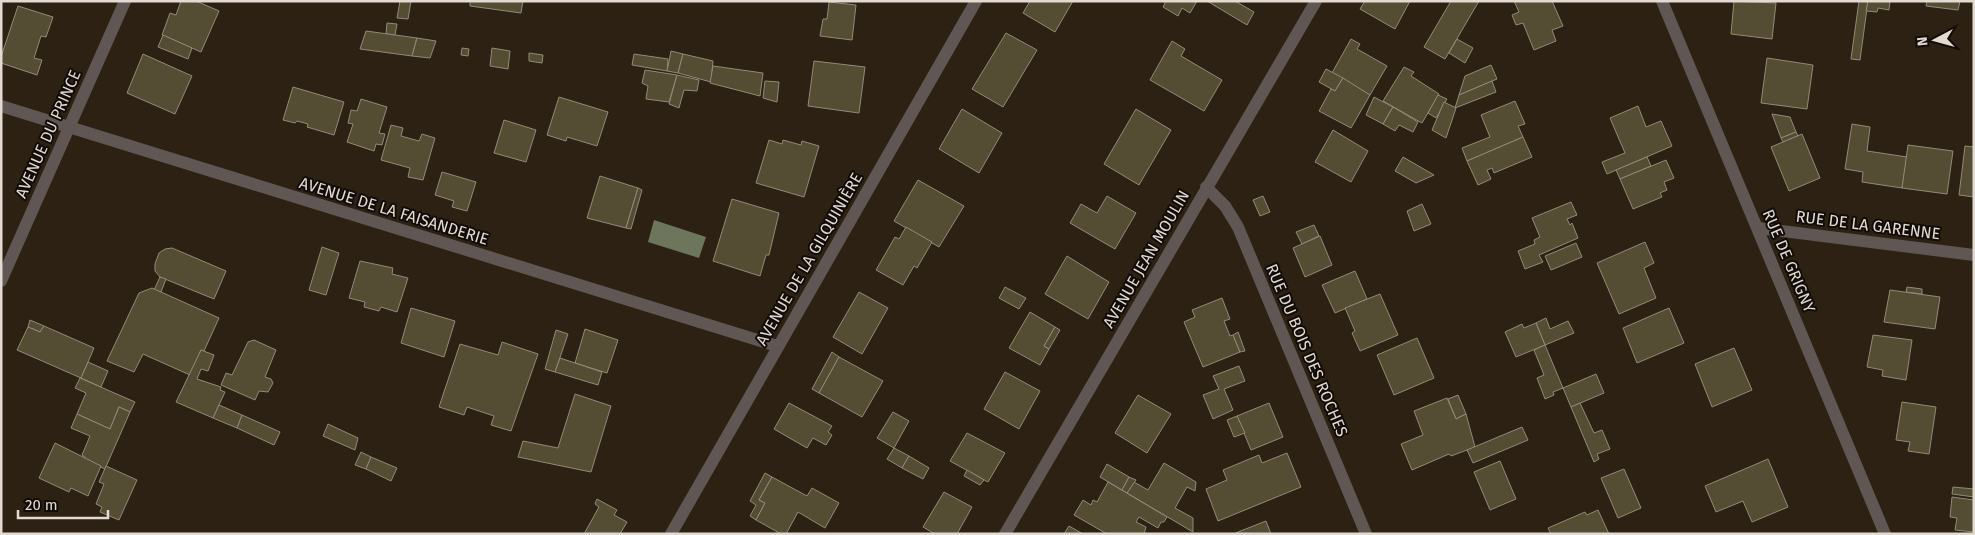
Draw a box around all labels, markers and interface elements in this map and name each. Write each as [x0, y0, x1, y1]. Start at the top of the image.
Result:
north arrow [1910, 15, 1960, 65]
text: N [1914, 36, 1932, 47]
street label: AVENUE DU PRINCE [11, 67, 85, 201]
street label: AVENUE DE LA GILQUINIÈRE [751, 169, 866, 349]
street label: AVENUE DE LA FAISANDERIE [297, 173, 491, 249]
street label: AVENUE JEAN MOULIN [1099, 187, 1193, 331]
street label: RUE DE GRIGNY [1759, 206, 1819, 316]
street label: RUE DE LA GARENNE [1795, 207, 1941, 243]
street label: RUE DU BOIS DES ROCHES [1262, 261, 1352, 439]
scale bar [18, 488, 108, 520]
text: 20 m [25, 496, 58, 514]

